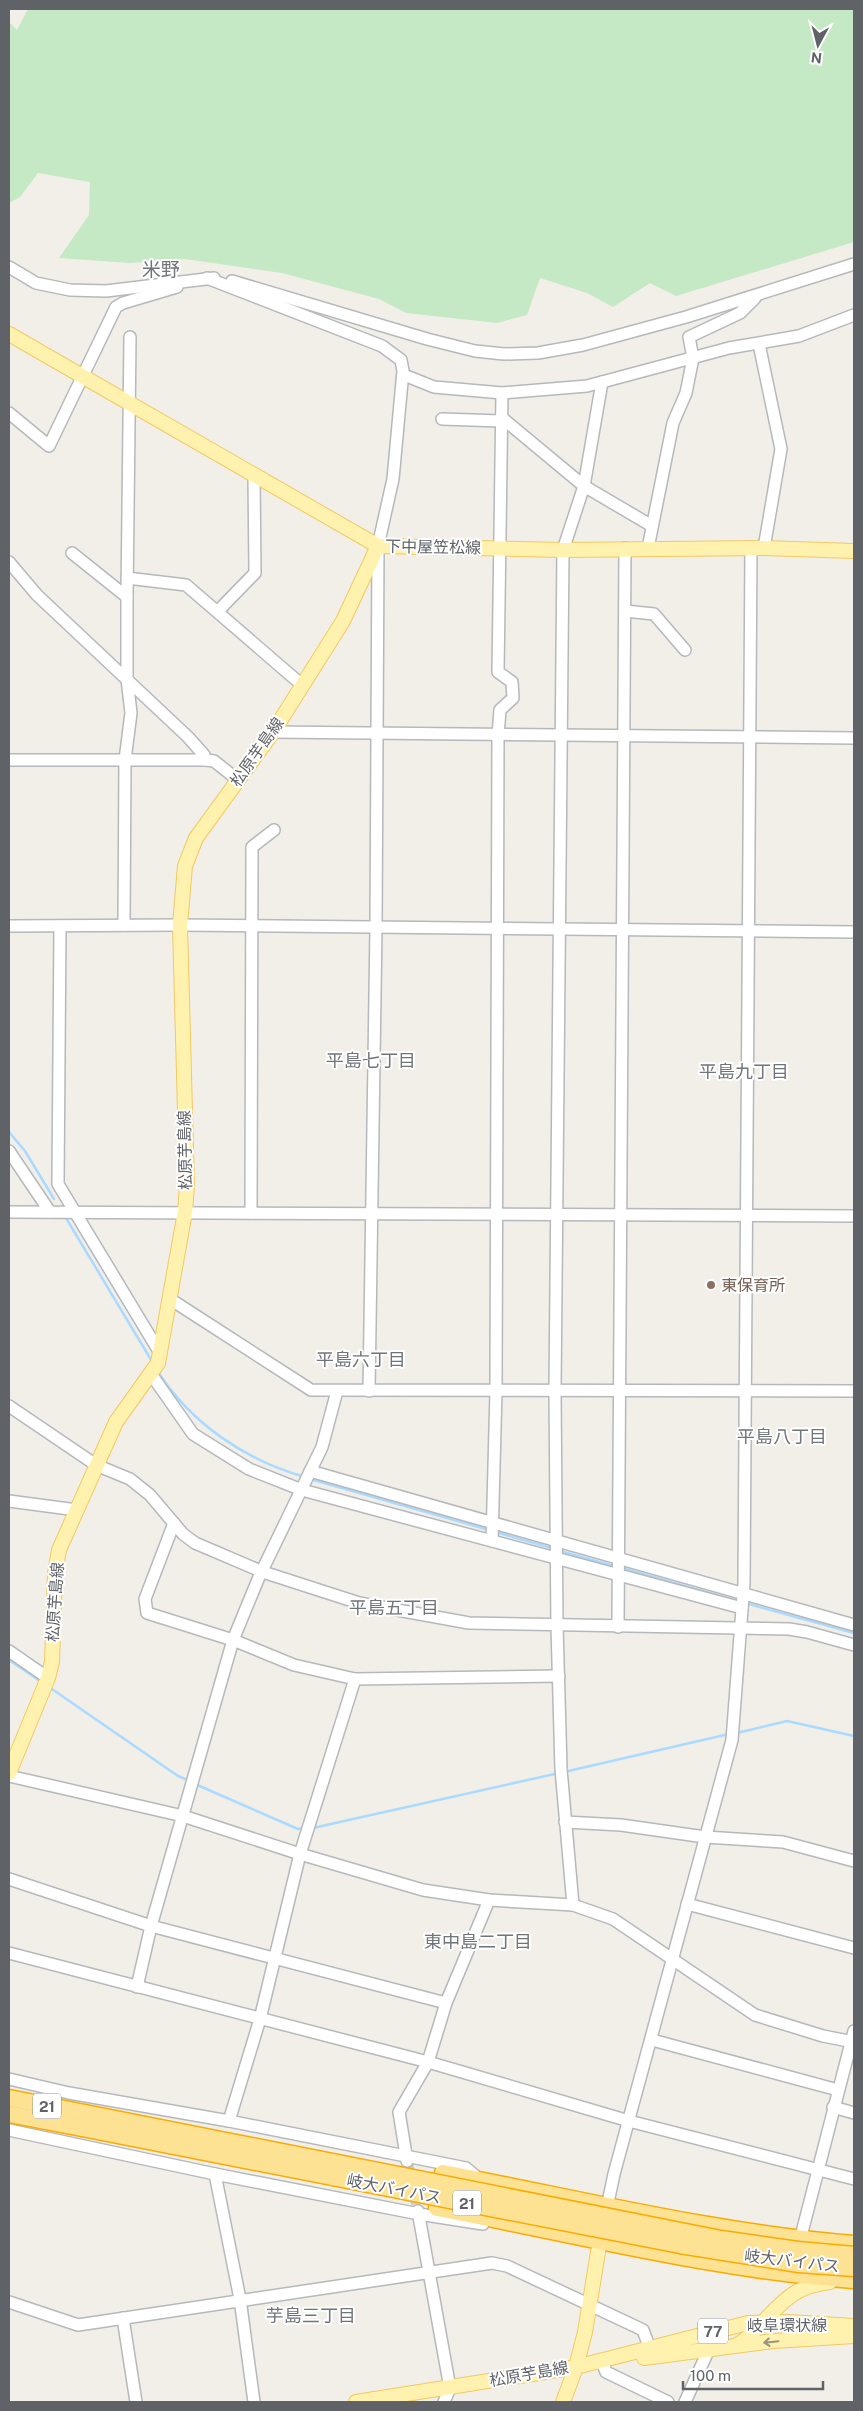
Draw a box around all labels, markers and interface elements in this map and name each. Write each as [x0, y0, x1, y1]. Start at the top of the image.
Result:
north arrow [793, 20, 843, 70]
text: N [810, 49, 823, 67]
district label: 米野 [142, 258, 180, 280]
street label: 下中屋笠松線 [385, 537, 481, 557]
street label: 松原芋島線 [226, 714, 288, 790]
district label: 平島七丁目 [326, 1050, 416, 1071]
district label: 平島九丁目 [699, 1061, 789, 1082]
street label: 松原芋島線 [175, 1110, 195, 1190]
place label: 東保育所 [721, 1276, 785, 1295]
marker: 東保育所 [705, 1279, 717, 1291]
district label: 平島六丁目 [316, 1349, 406, 1370]
district label: 平島八丁目 [737, 1426, 827, 1447]
street label: 松原芋島線 [43, 1561, 67, 1643]
district label: 平島五丁目 [349, 1597, 439, 1618]
district label: 東中島二丁目 [424, 1931, 532, 1952]
road number: 21 [33, 2094, 61, 2118]
street label: 岐大バイパス [345, 2171, 443, 2207]
road number: 21 [453, 2190, 481, 2216]
street label: 岐大バイパス [743, 2246, 841, 2276]
district label: 芋島三丁目 [266, 2305, 356, 2326]
street label: 岐阜環状線 [747, 2316, 827, 2335]
road number: 77 [698, 2318, 728, 2344]
one-way arrow [763, 2337, 779, 2347]
street label: 松原芋島線 [488, 2358, 570, 2390]
scale bar [683, 2358, 823, 2390]
text: 100 m [690, 2367, 731, 2384]

